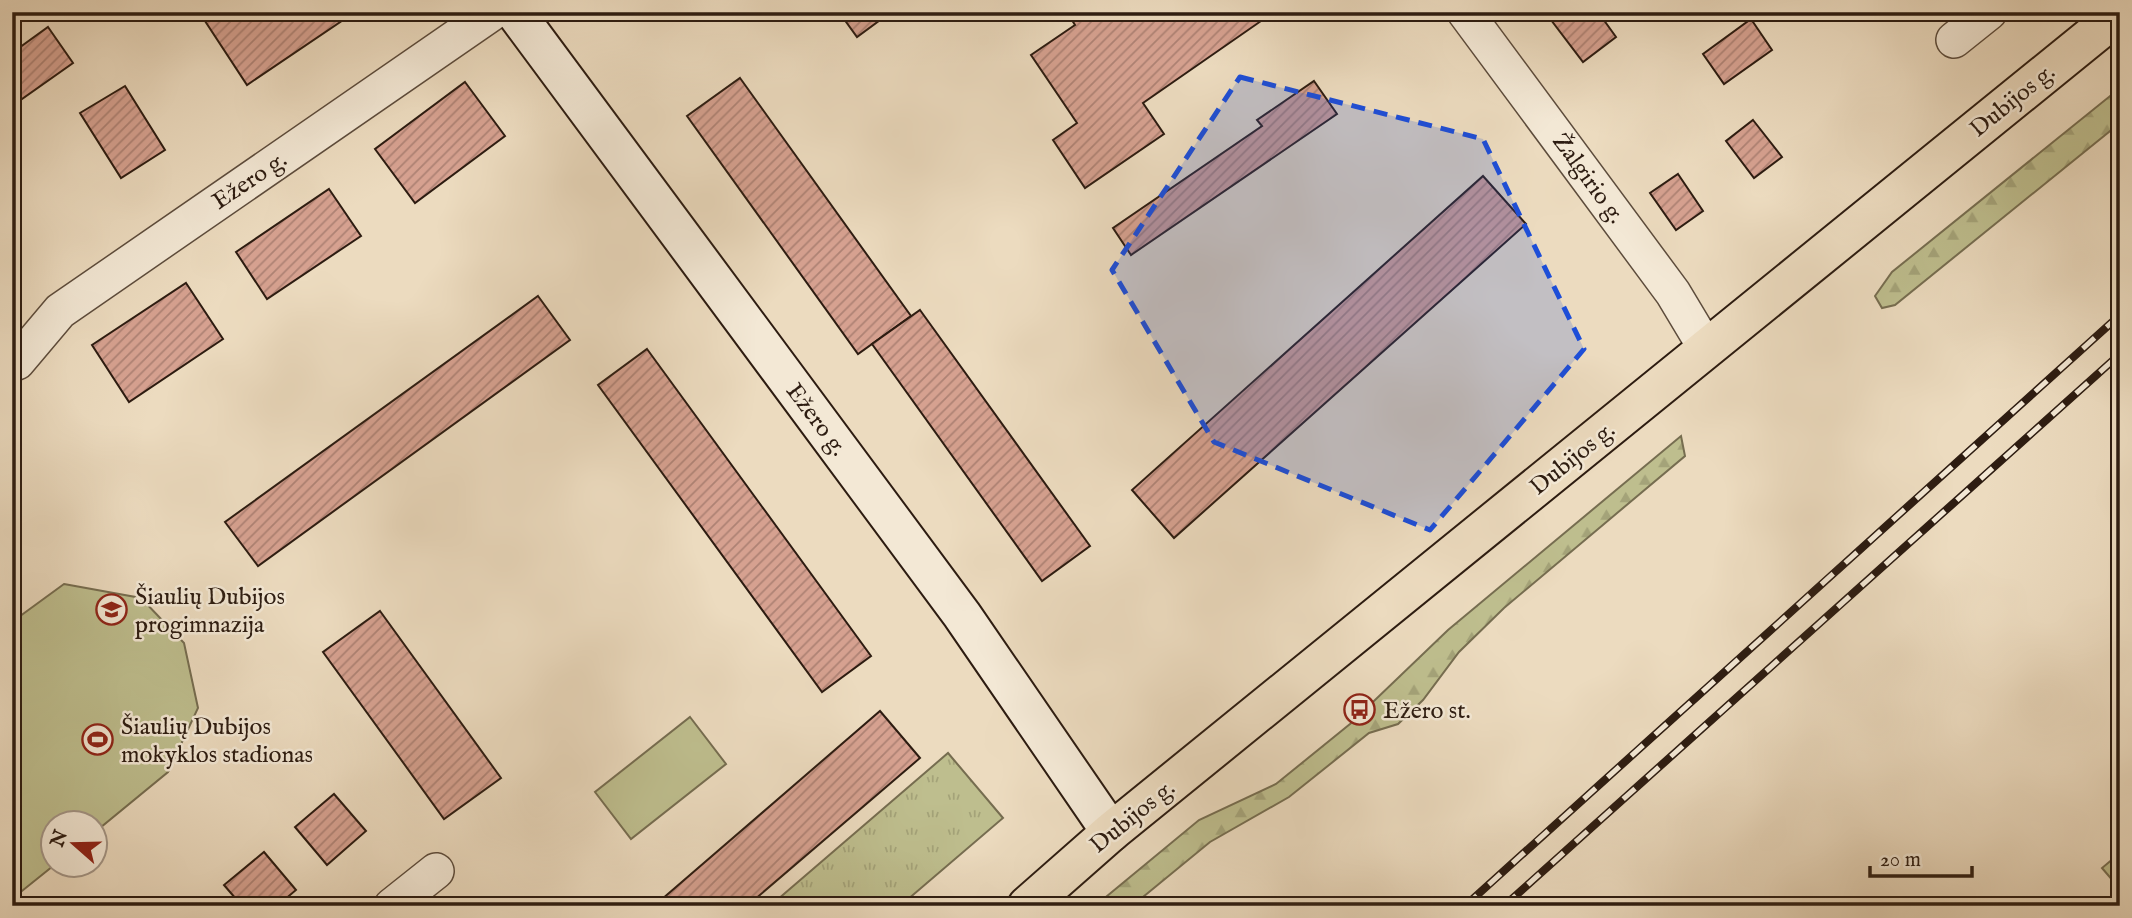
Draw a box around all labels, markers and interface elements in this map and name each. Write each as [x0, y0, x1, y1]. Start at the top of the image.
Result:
street label: Dubijos g. [1964, 57, 2062, 145]
street label: Žalgirio g. [1545, 128, 1631, 230]
street label: Ežero g. [206, 145, 293, 218]
street label: Ežero g. [778, 377, 853, 463]
street label: Dubijos g. [1524, 415, 1622, 503]
place label: Šiaulių Dubijos progimnazija [135, 582, 285, 641]
school or university icon: Šiaulių Dubijos progimnazija [95, 593, 129, 627]
bus stop icon: Ežero st. [1343, 693, 1377, 727]
place label: Ežero st. [1383, 696, 1471, 727]
place label: Šiaulių Dubijos mokyklos stadionas [121, 712, 313, 771]
sports icon: Šiaulių Dubijos mokyklos stadionas [81, 723, 115, 757]
street label: Dubijos g. [1084, 773, 1182, 861]
north arrow [38, 810, 108, 880]
text: N [45, 827, 74, 852]
scale bar [1870, 834, 1971, 878]
text: 20 m [1880, 847, 1921, 874]

